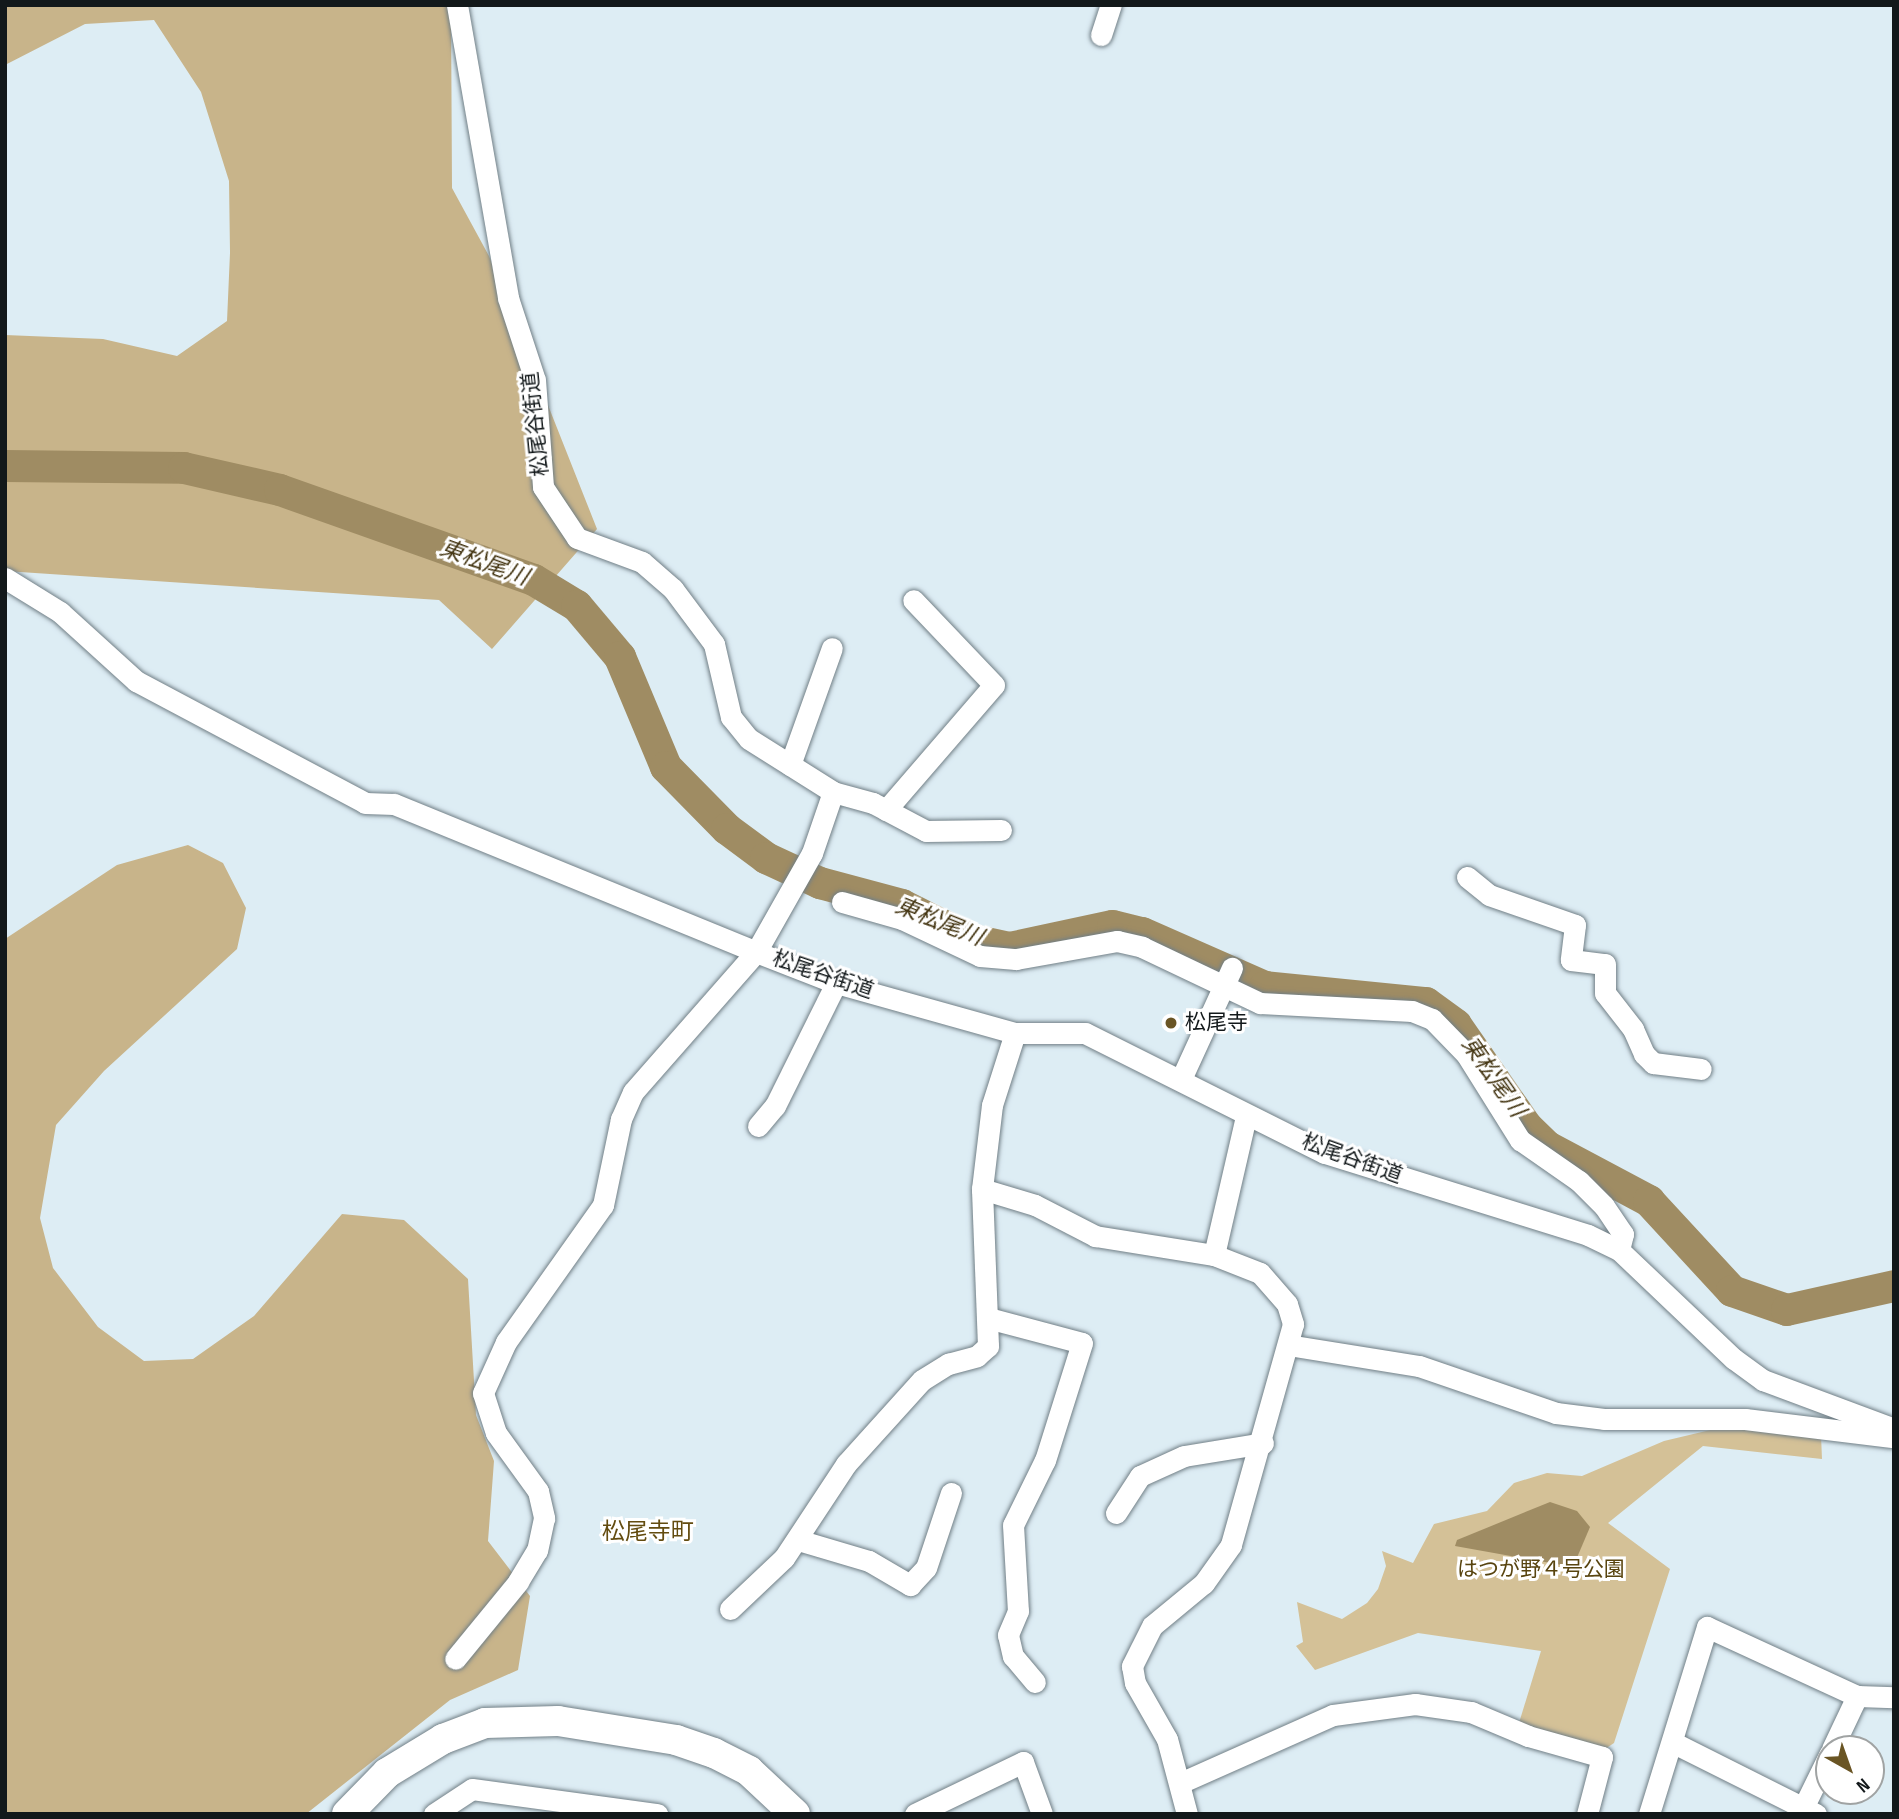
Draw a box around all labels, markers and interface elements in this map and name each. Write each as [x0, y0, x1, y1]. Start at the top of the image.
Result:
street label: 松尾谷街道 [518, 370, 554, 478]
water label: 東松尾川 [436, 534, 532, 592]
water label: 東松尾川 [891, 892, 987, 952]
street label: 松尾谷街道 [769, 946, 877, 1004]
place label: 松尾寺 [1185, 1010, 1248, 1036]
marker: 松尾寺 [1163, 1015, 1179, 1031]
water label: 東松尾川 [1455, 1031, 1531, 1123]
street label: 松尾谷街道 [1298, 1129, 1406, 1189]
district label: 松尾寺町 [602, 1518, 694, 1546]
park label: はつが野４号公園 [1457, 1557, 1625, 1583]
north arrow [1815, 1735, 1885, 1805]
text: N [1851, 1773, 1874, 1797]

